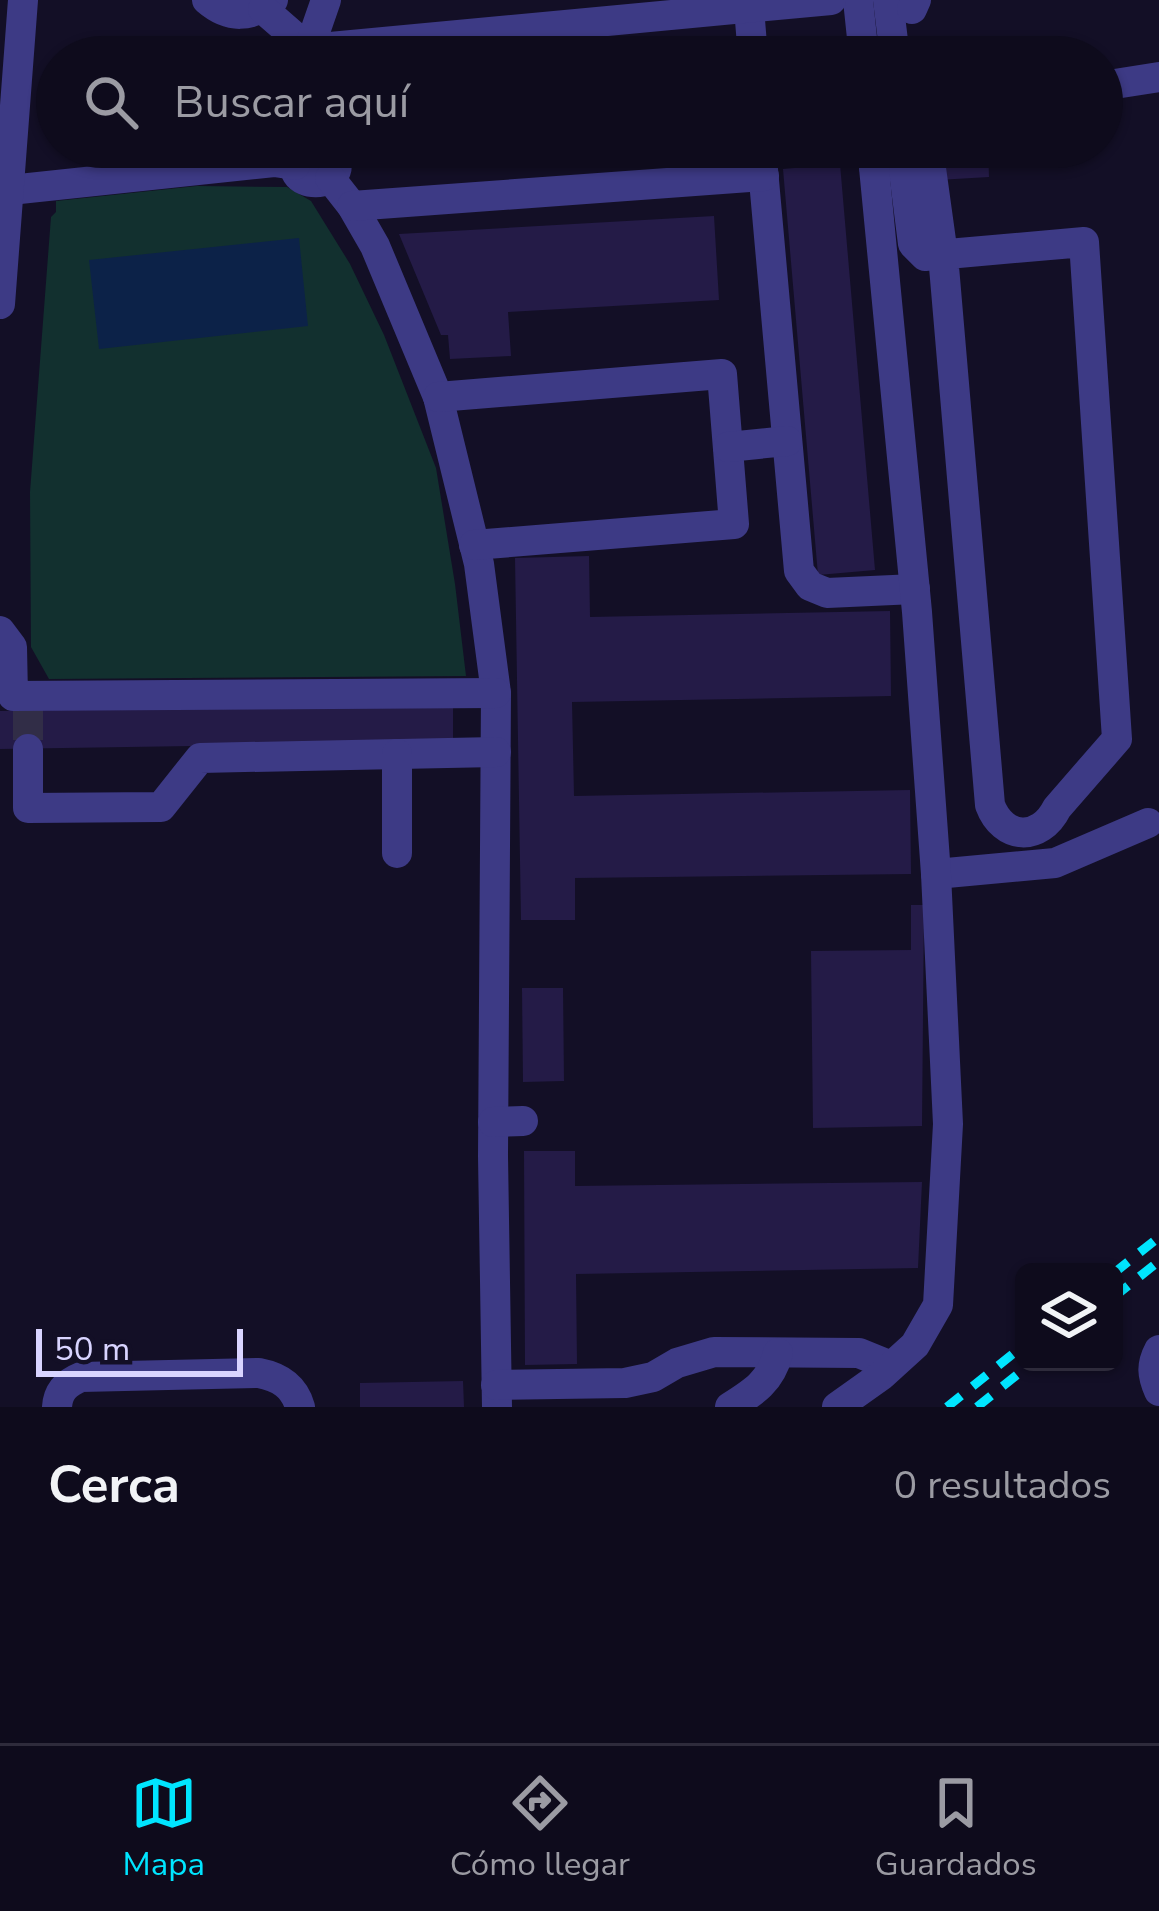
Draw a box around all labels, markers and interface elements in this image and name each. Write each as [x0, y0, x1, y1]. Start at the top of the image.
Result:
search box [36, 36, 1123, 168]
icon: search [78, 69, 144, 135]
text: Buscar aquí [174, 72, 409, 133]
map controls [1015, 1263, 1123, 1371]
button: layers [1015, 1263, 1123, 1371]
scale bar [36, 1323, 243, 1376]
text: 50 m [54, 1327, 130, 1372]
text: Cerca [48, 1450, 180, 1520]
text: 0 resultados [894, 1459, 1111, 1512]
tab: Mapa [122, 1770, 205, 1887]
tab: Cómo llegar [450, 1770, 630, 1887]
tab: Guardados [875, 1770, 1037, 1887]

